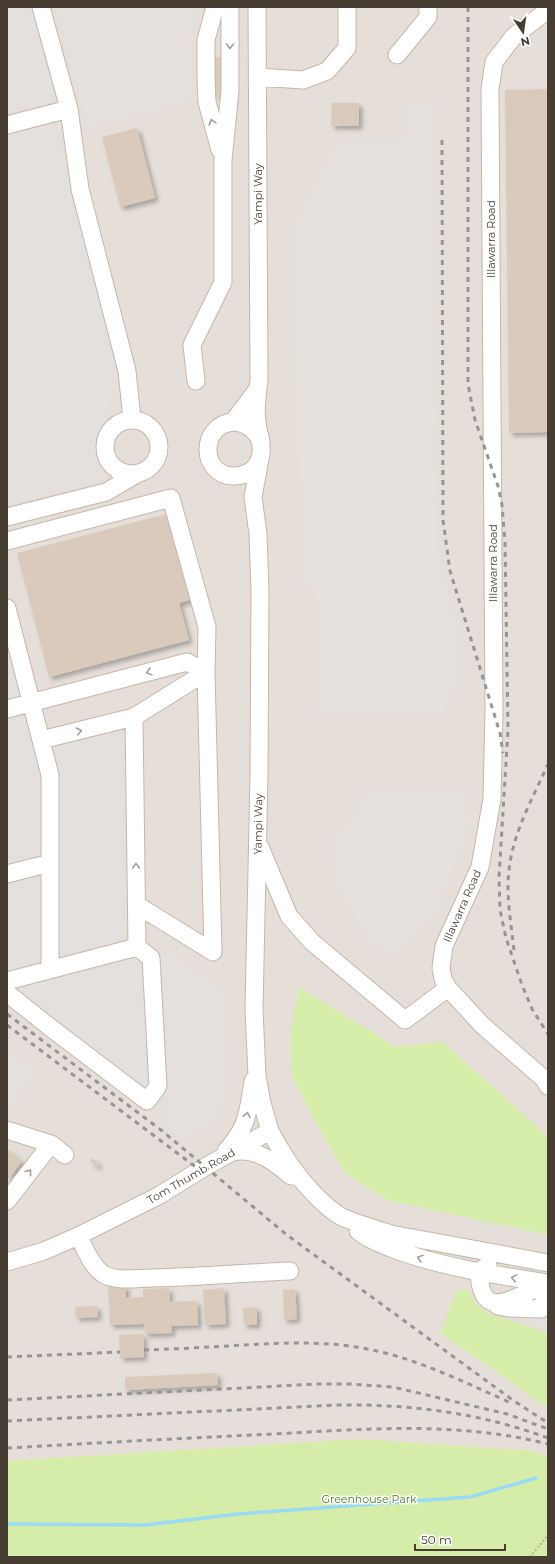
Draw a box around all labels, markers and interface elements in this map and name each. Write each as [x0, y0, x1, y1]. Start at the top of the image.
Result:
north arrow [503, 12, 543, 52]
text: N [519, 34, 531, 50]
one-way arrow [226, 43, 234, 49]
one-way arrow [208, 119, 217, 126]
street label: Yampi Way [251, 163, 265, 225]
street label: Illawarra Road [484, 200, 498, 278]
street label: Illawarra Road [486, 524, 500, 602]
one-way arrow [146, 667, 153, 676]
one-way arrow [76, 727, 82, 735]
street label: Yampi Way [250, 793, 266, 855]
one-way arrow [132, 863, 141, 869]
street label: Illawarra Road [440, 868, 484, 944]
one-way arrow [242, 1112, 250, 1118]
street label: Tom Thumb Road [145, 1145, 237, 1207]
one-way arrow [24, 1169, 32, 1176]
one-way arrow [417, 1254, 424, 1263]
one-way arrow [510, 1274, 517, 1282]
park label: Greenhouse Park [321, 1492, 417, 1506]
scale bar [415, 1526, 505, 1552]
text: 50 m [421, 1532, 452, 1547]

